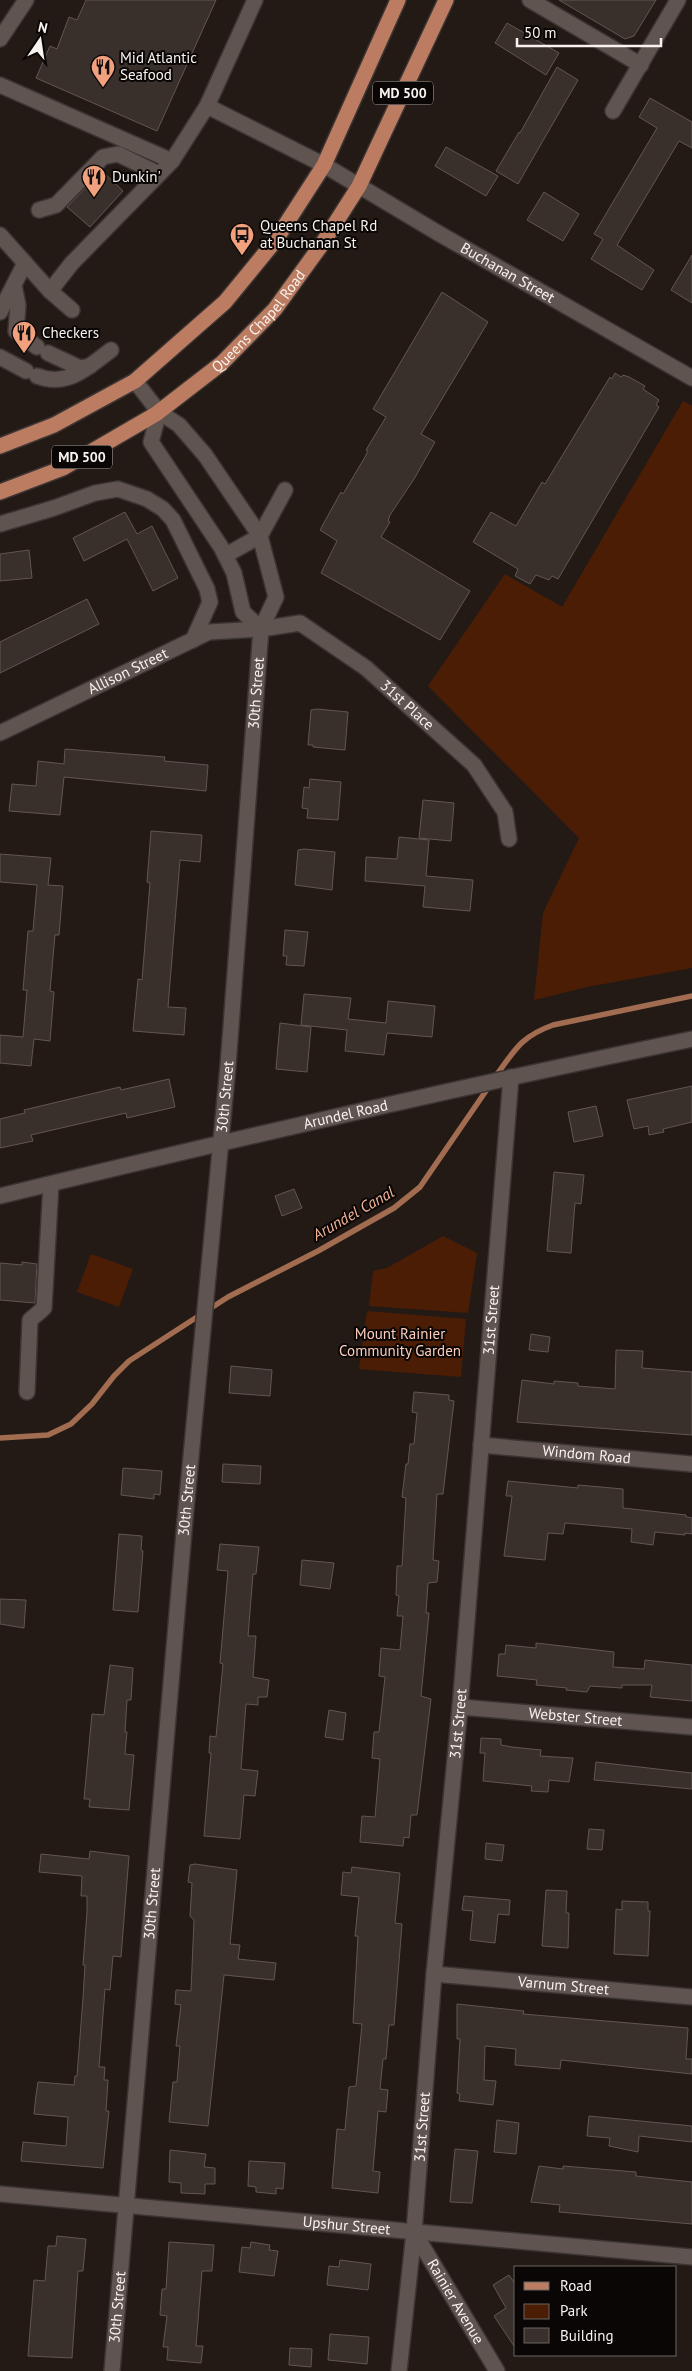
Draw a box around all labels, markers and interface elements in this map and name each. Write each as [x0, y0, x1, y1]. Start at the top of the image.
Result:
north arrow [15, 15, 65, 65]
scale bar [517, 15, 661, 47]
text: N [36, 18, 49, 37]
text: 50 m [524, 23, 557, 42]
place label: Mid Atlantic Seafood [120, 48, 197, 84]
restaurant icon: Mid Atlantic Seafood [90, 54, 116, 88]
road number: MD 500 [373, 82, 433, 105]
restaurant icon: Dunkin' [81, 164, 107, 198]
place label: Dunkin' [112, 167, 161, 186]
place label: Queens Chapel Rd at Buchanan St [260, 216, 377, 252]
bus stop icon: Queens Chapel Rd at Buchanan St [229, 222, 255, 256]
street label: Buchanan Street [457, 238, 558, 307]
street label: Queens Chapel Road [208, 266, 309, 377]
restaurant icon: Checkers [11, 320, 37, 354]
place label: Checkers [42, 323, 99, 342]
road number: MD 500 [52, 446, 112, 468]
street label: Allison Street [85, 643, 171, 698]
street label: 30th Street [243, 657, 268, 730]
street label: 31st Place [377, 676, 439, 734]
street label: 30th Street [212, 1060, 237, 1134]
street label: Arundel Road [301, 1095, 389, 1133]
water label: Arundel Canal [308, 1181, 398, 1245]
street label: 31st Street [479, 1284, 503, 1356]
park label: Mount Rainier Community Garden [339, 1324, 461, 1360]
street label: Windom Road [542, 1441, 632, 1467]
street label: 30th Street [174, 1463, 199, 1537]
street label: 31st Street [445, 1688, 470, 1760]
street label: Webster Street [528, 1703, 623, 1730]
street label: 30th Street [139, 1867, 164, 1940]
street label: Varnum Street [516, 1971, 610, 1999]
street label: 31st Street [409, 2091, 434, 2163]
street label: Upshur Street [302, 2212, 391, 2239]
street label: Rainier Avenue [423, 2255, 489, 2347]
legend [514, 2266, 677, 2356]
street label: 30th Street [104, 2270, 130, 2344]
text: Road [560, 2276, 592, 2295]
text: Park [560, 2301, 588, 2320]
text: Building [560, 2326, 614, 2345]

